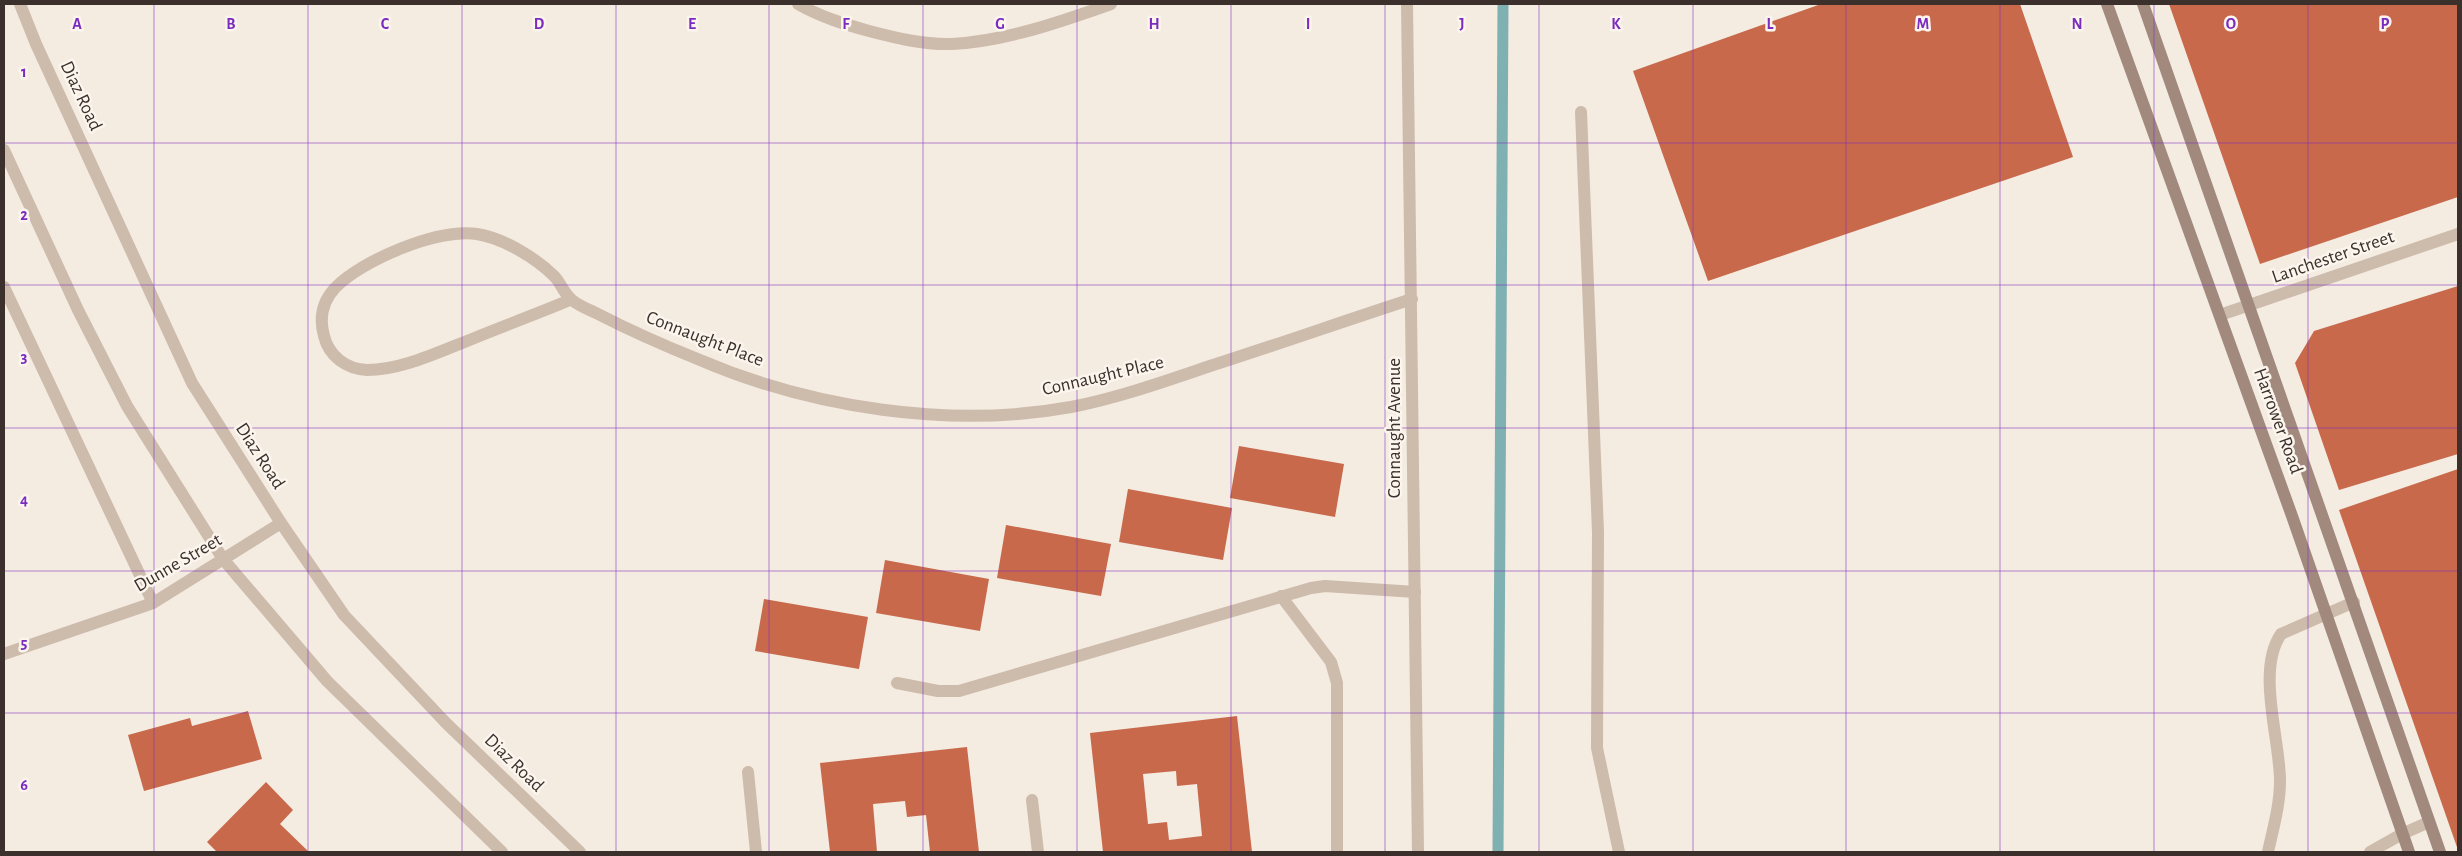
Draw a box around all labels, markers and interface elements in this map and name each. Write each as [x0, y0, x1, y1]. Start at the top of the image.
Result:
text: A [72, 16, 82, 32]
text: B [226, 16, 236, 32]
text: C [381, 16, 390, 32]
text: D [534, 16, 545, 32]
text: E [688, 16, 696, 32]
text: F [842, 16, 850, 32]
text: G [995, 16, 1005, 32]
text: H [1148, 16, 1160, 32]
text: I [1306, 16, 1310, 32]
text: J [1459, 16, 1465, 32]
text: K [1611, 16, 1621, 32]
text: L [1767, 16, 1774, 32]
text: M [1917, 16, 1929, 32]
text: N [2071, 16, 2083, 32]
text: O [2226, 16, 2236, 32]
text: P [2381, 16, 2390, 32]
street label: Diaz Road [57, 58, 105, 134]
text: 1 [21, 64, 27, 80]
text: 2 [20, 207, 28, 223]
street label: Lanchester Street [2269, 227, 2397, 287]
street label: Connaught Place [644, 308, 766, 370]
text: 3 [21, 349, 28, 365]
street label: Connaught Place [1040, 353, 1166, 399]
street label: Connaught Avenue [1385, 358, 1404, 498]
street label: Harrower Road [2250, 366, 2306, 476]
street label: Diaz Road [232, 420, 288, 493]
text: 4 [20, 492, 28, 508]
street label: Dunne Street [131, 530, 225, 596]
text: 5 [21, 635, 28, 651]
street label: Diaz Road [481, 730, 547, 796]
text: 6 [20, 777, 28, 793]

